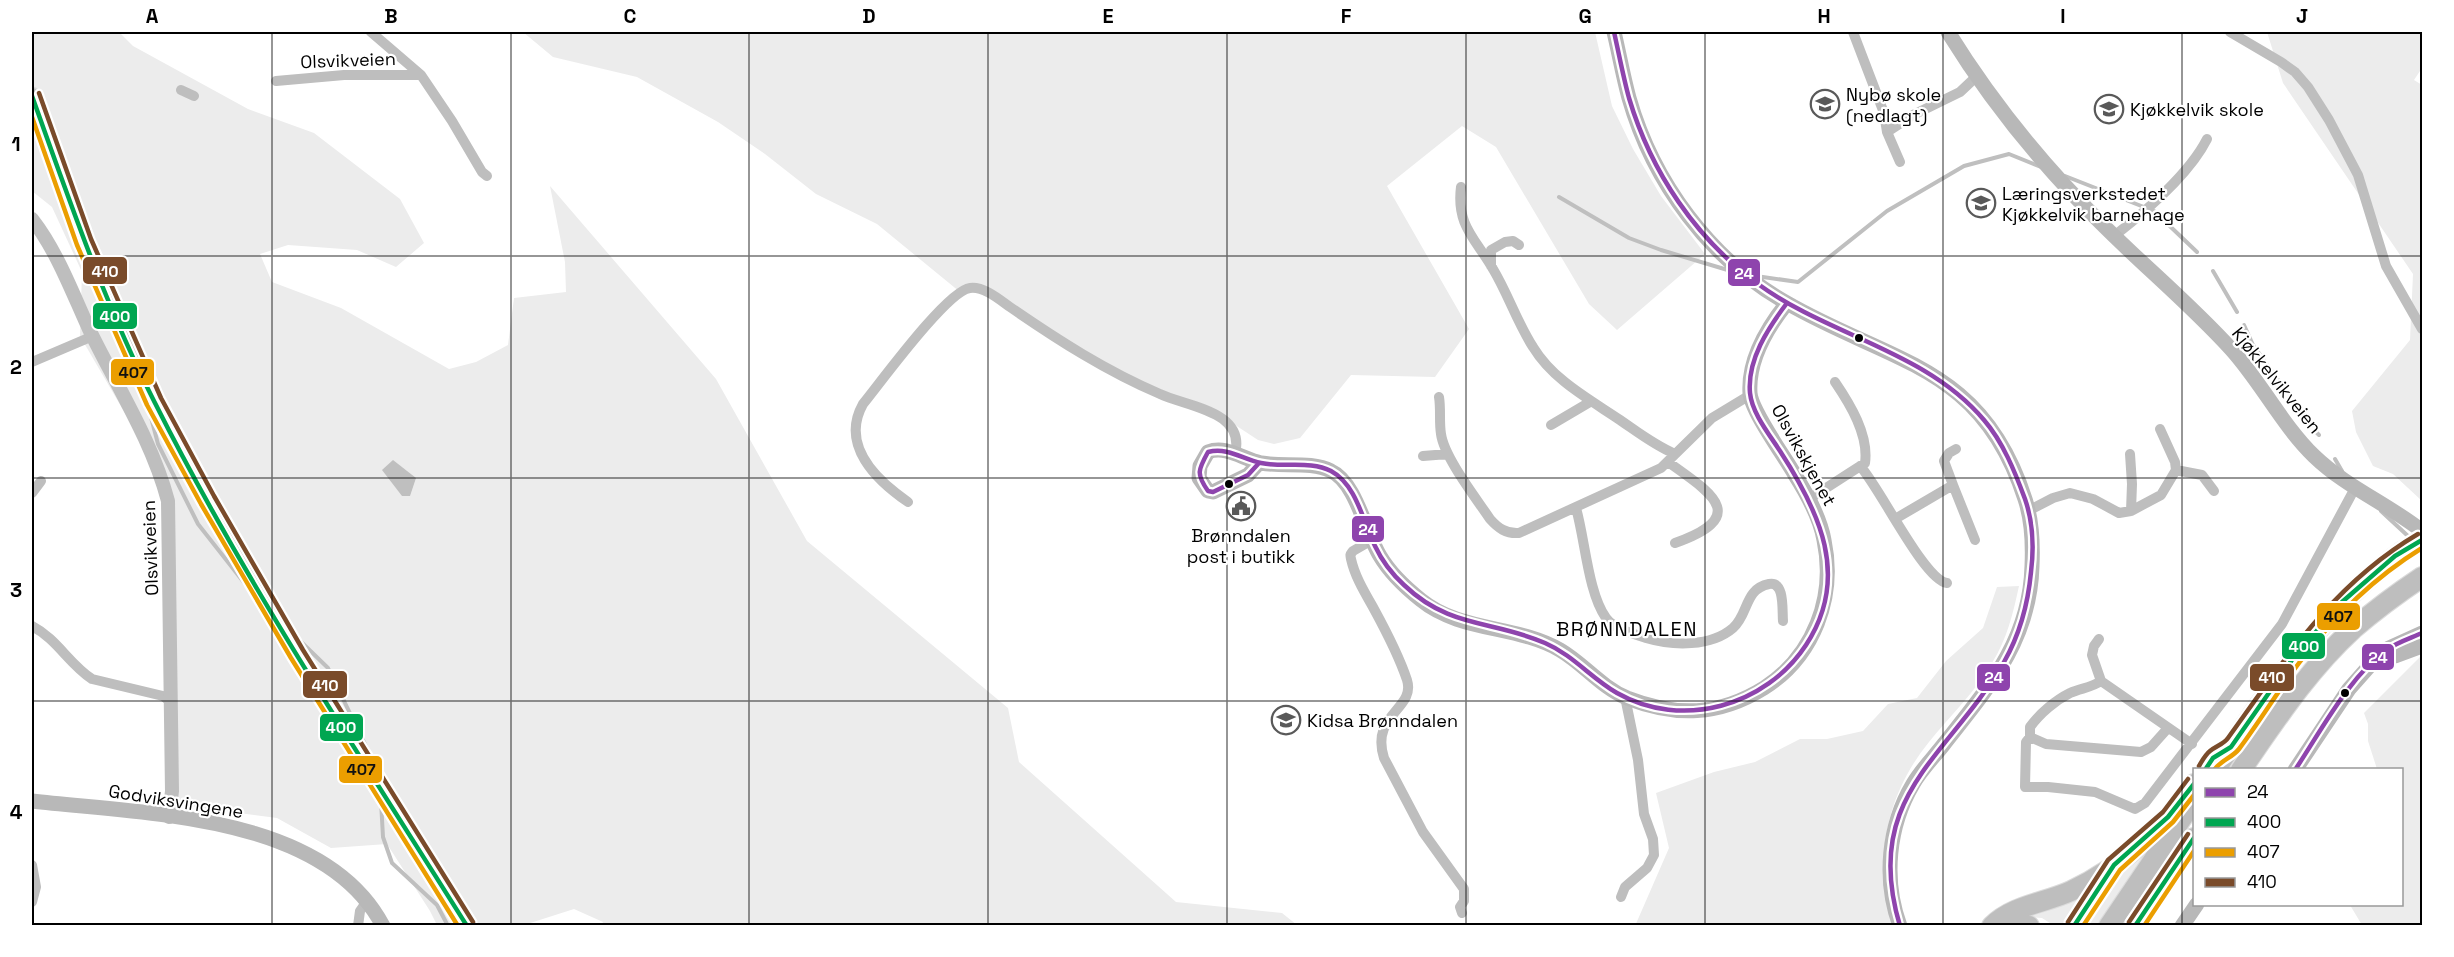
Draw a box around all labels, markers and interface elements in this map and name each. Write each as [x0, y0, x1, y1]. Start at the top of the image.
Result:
text: A [146, 3, 159, 29]
text: B [384, 3, 398, 29]
text: C [624, 3, 637, 29]
text: D [862, 3, 876, 29]
text: E [1102, 3, 1114, 29]
text: F [1341, 3, 1352, 29]
text: G [1578, 3, 1592, 29]
text: H [1817, 3, 1831, 29]
text: I [2060, 3, 2066, 29]
text: J [2296, 3, 2308, 29]
street label: Olsvikveien [300, 47, 396, 73]
place label: Nybø skole (nedlagt) [1846, 83, 1941, 127]
school or university icon: Nybø skole (nedlagt) [1809, 88, 1841, 120]
school or university icon: Kjøkkelvik skole [2093, 93, 2125, 125]
place label: Kjøkkelvik skole [2130, 98, 2264, 121]
text: 1 [11, 131, 21, 157]
place label: Læringsverkstedet Kjøkkelvik barnehage [2002, 182, 2185, 226]
school or university icon: Læringsverkstedet Kjøkkelvik barnehage [1965, 187, 1997, 219]
line badge: 410 [82, 256, 128, 285]
line badge: 24 [1727, 258, 1761, 287]
text: 410 [91, 261, 119, 282]
text: 24 [1734, 263, 1754, 284]
line badge: 400 [92, 302, 138, 330]
text: 400 [100, 306, 130, 327]
street label: Kjøkkelvikveien [2227, 322, 2327, 438]
unlabelled marker [1853, 332, 1865, 344]
text: 2 [10, 354, 22, 380]
line badge: 407 [110, 358, 155, 386]
text: 407 [118, 362, 148, 383]
street label: Olsvikskjenet [1767, 400, 1841, 510]
unlabelled marker [1223, 478, 1235, 490]
public building icon: Brønndalen post i butikk [1225, 490, 1257, 522]
street label: Olsvikveien [137, 500, 163, 596]
line badge: 24 [1351, 515, 1385, 543]
text: 24 [1358, 519, 1378, 540]
place label: Brønndalen post i butikk [1187, 524, 1296, 568]
text: 3 [10, 577, 22, 603]
line badge: 407 [2316, 602, 2361, 631]
text: 407 [2323, 606, 2353, 627]
district label: BRØNNDALEN [1556, 616, 1698, 642]
line badge: 400 [2281, 632, 2326, 660]
text: 400 [2289, 636, 2319, 657]
line badge: 24 [2361, 643, 2395, 671]
text: 24 [2368, 647, 2388, 668]
line badge: 24 [1976, 663, 2011, 692]
line badge: 410 [2249, 663, 2295, 692]
text: 24 [1984, 667, 2004, 688]
text: 410 [2258, 667, 2286, 688]
line badge: 410 [302, 670, 348, 699]
text: 410 [311, 675, 339, 696]
unlabelled marker [2339, 687, 2351, 699]
school or university icon: Kidsa Brønndalen [1270, 704, 1302, 736]
place label: Kidsa Brønndalen [1307, 709, 1458, 732]
line badge: 400 [319, 713, 364, 742]
text: 400 [326, 717, 356, 738]
line badge: 407 [338, 755, 383, 784]
text: 407 [346, 759, 376, 780]
legend [2193, 768, 2403, 906]
street label: Godviksvingene [107, 779, 245, 823]
text: 24 [2247, 780, 2269, 803]
text: 4 [10, 799, 23, 825]
text: 400 [2247, 810, 2281, 833]
text: 407 [2247, 840, 2280, 863]
text: 410 [2247, 870, 2277, 893]

